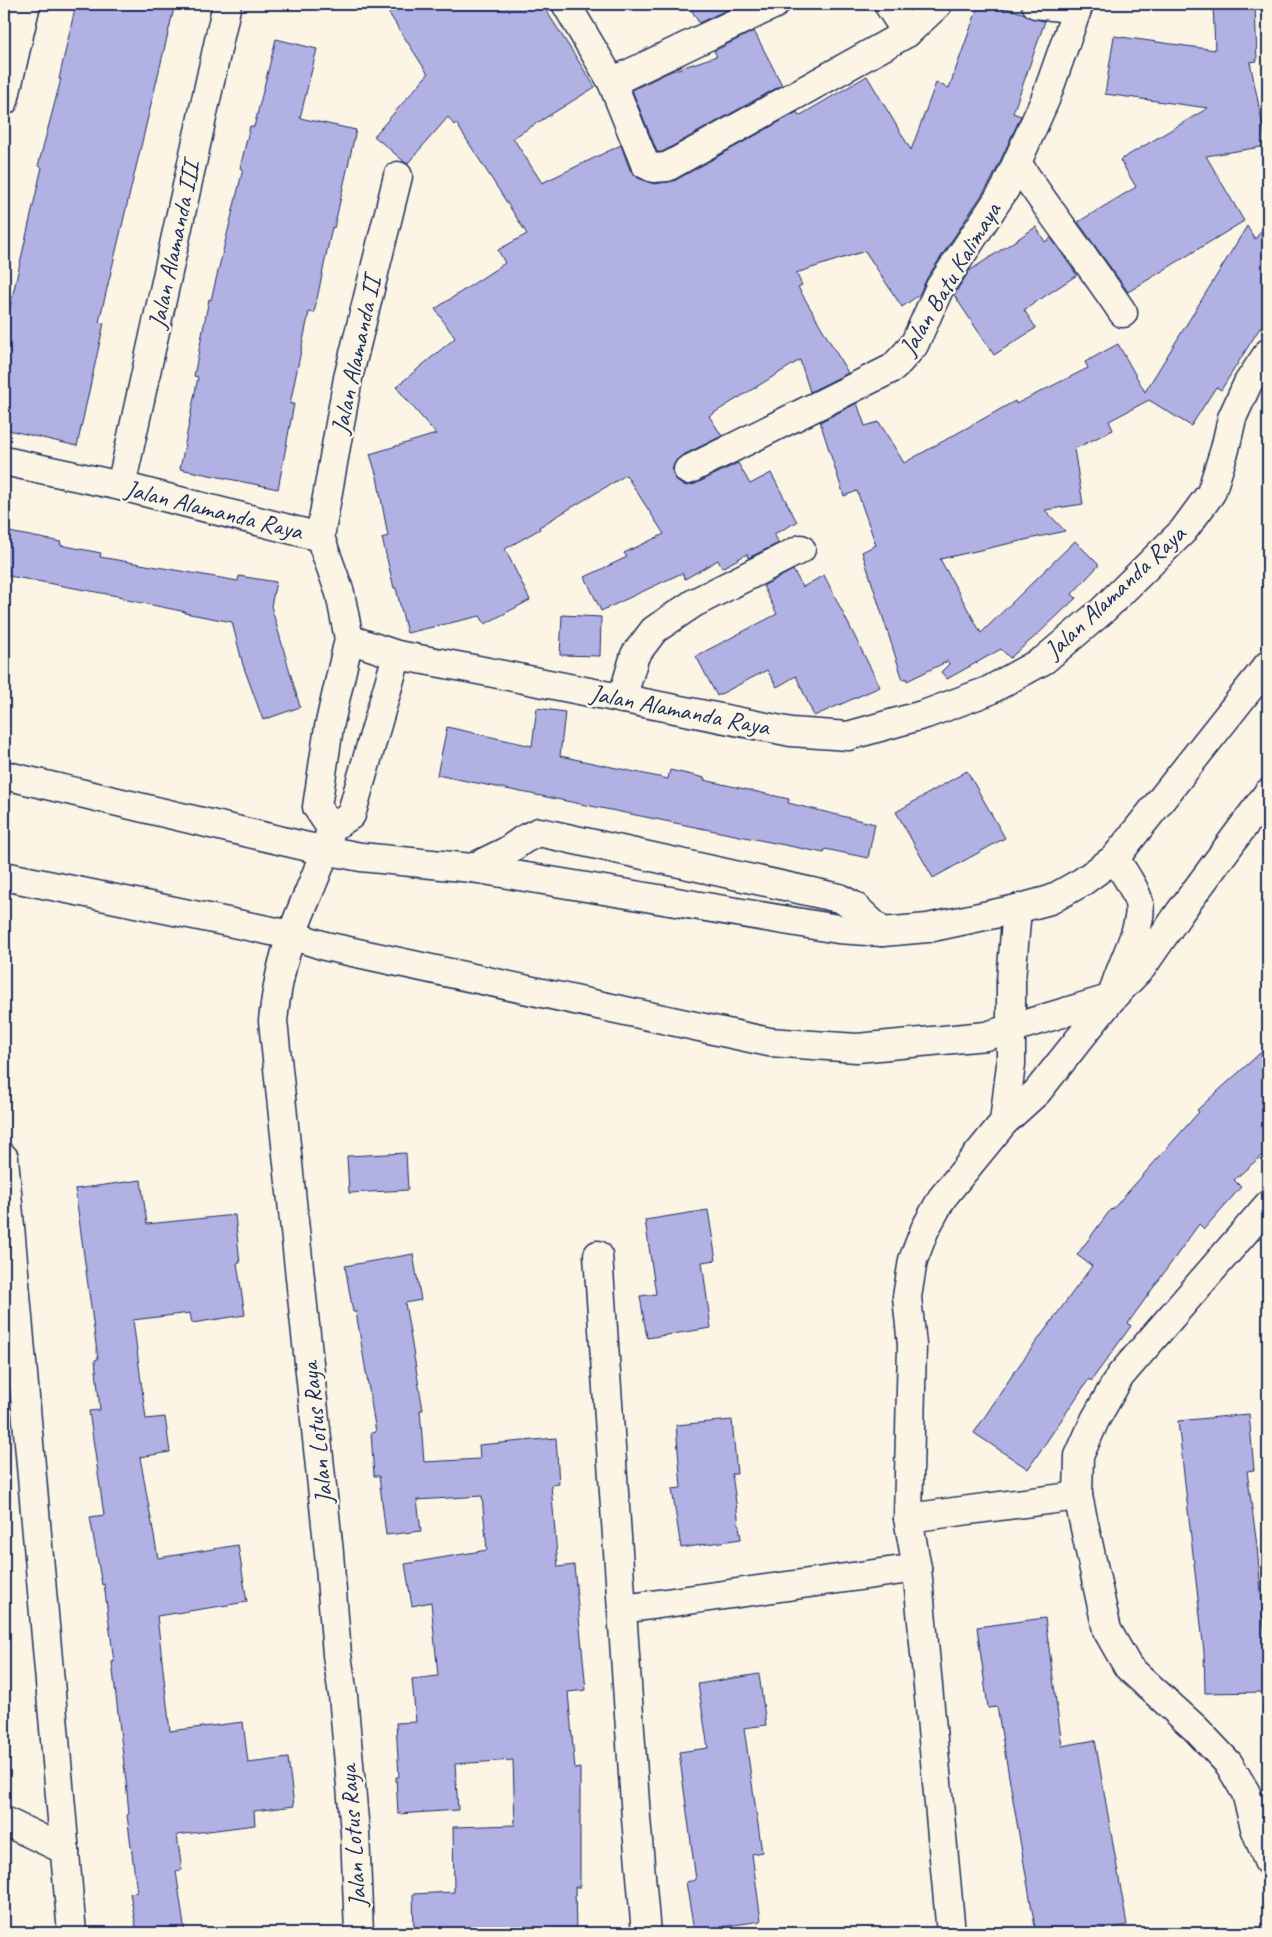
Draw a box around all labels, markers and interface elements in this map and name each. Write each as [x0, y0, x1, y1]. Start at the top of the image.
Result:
street label: Jalan Alamanda III [141, 154, 208, 332]
street label: Jalan Batu Kalimaya [891, 195, 1009, 362]
street label: Jalan Alamanda II [324, 269, 389, 437]
street label: Jalan Alamanda Raya [121, 472, 308, 548]
street label: Jalan Alamanda Raya [1037, 517, 1194, 666]
street label: Jalan Alamanda Raya [587, 677, 774, 743]
street label: Jalan Lotus Raya [293, 1358, 340, 1507]
street label: Jalan Lotus Raya [332, 1761, 374, 1909]

